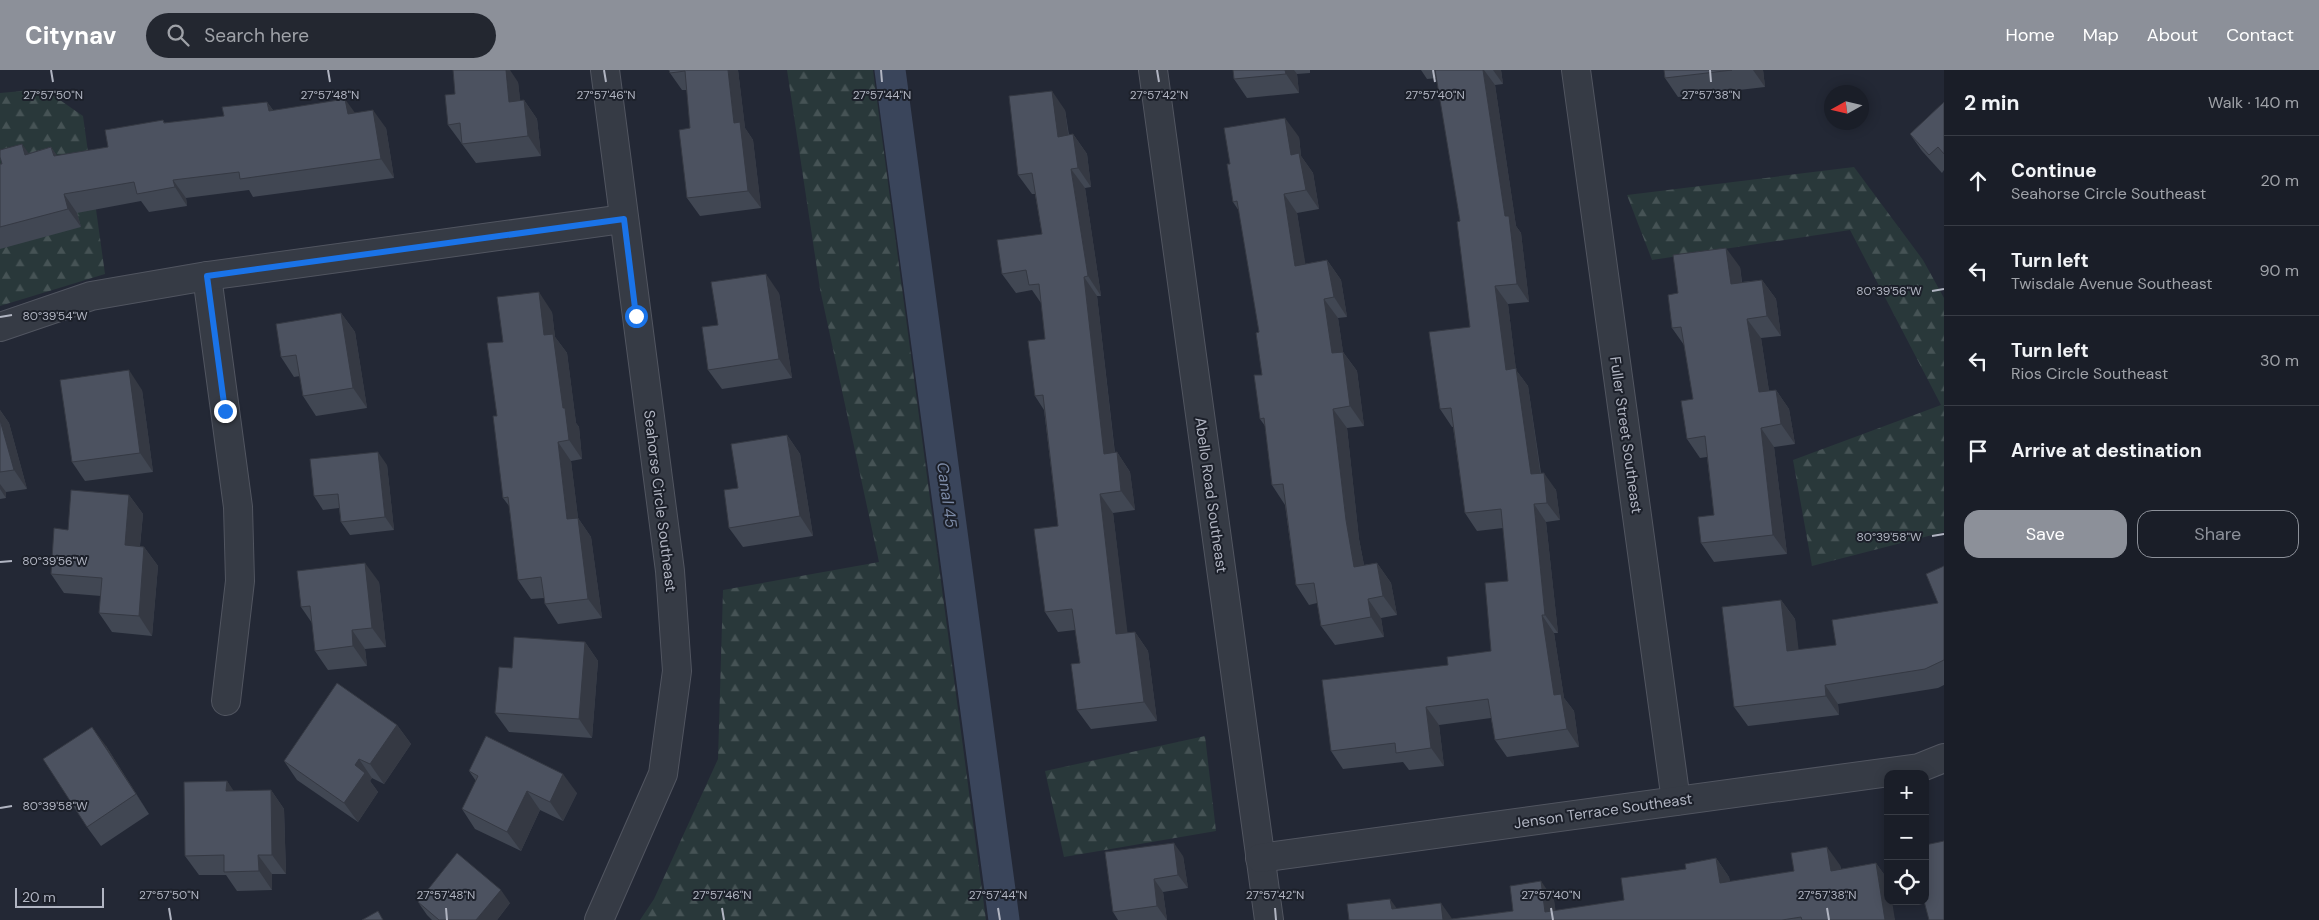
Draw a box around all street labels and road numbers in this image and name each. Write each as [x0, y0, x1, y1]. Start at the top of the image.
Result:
street label: Fuller Street Southeast [1605, 355, 1647, 515]
street label: Seahorse Circle Southeast [639, 409, 681, 593]
street label: Abello Road Southeast [1190, 416, 1232, 574]
street label: Jenson Terrace Southeast [1512, 789, 1694, 833]

